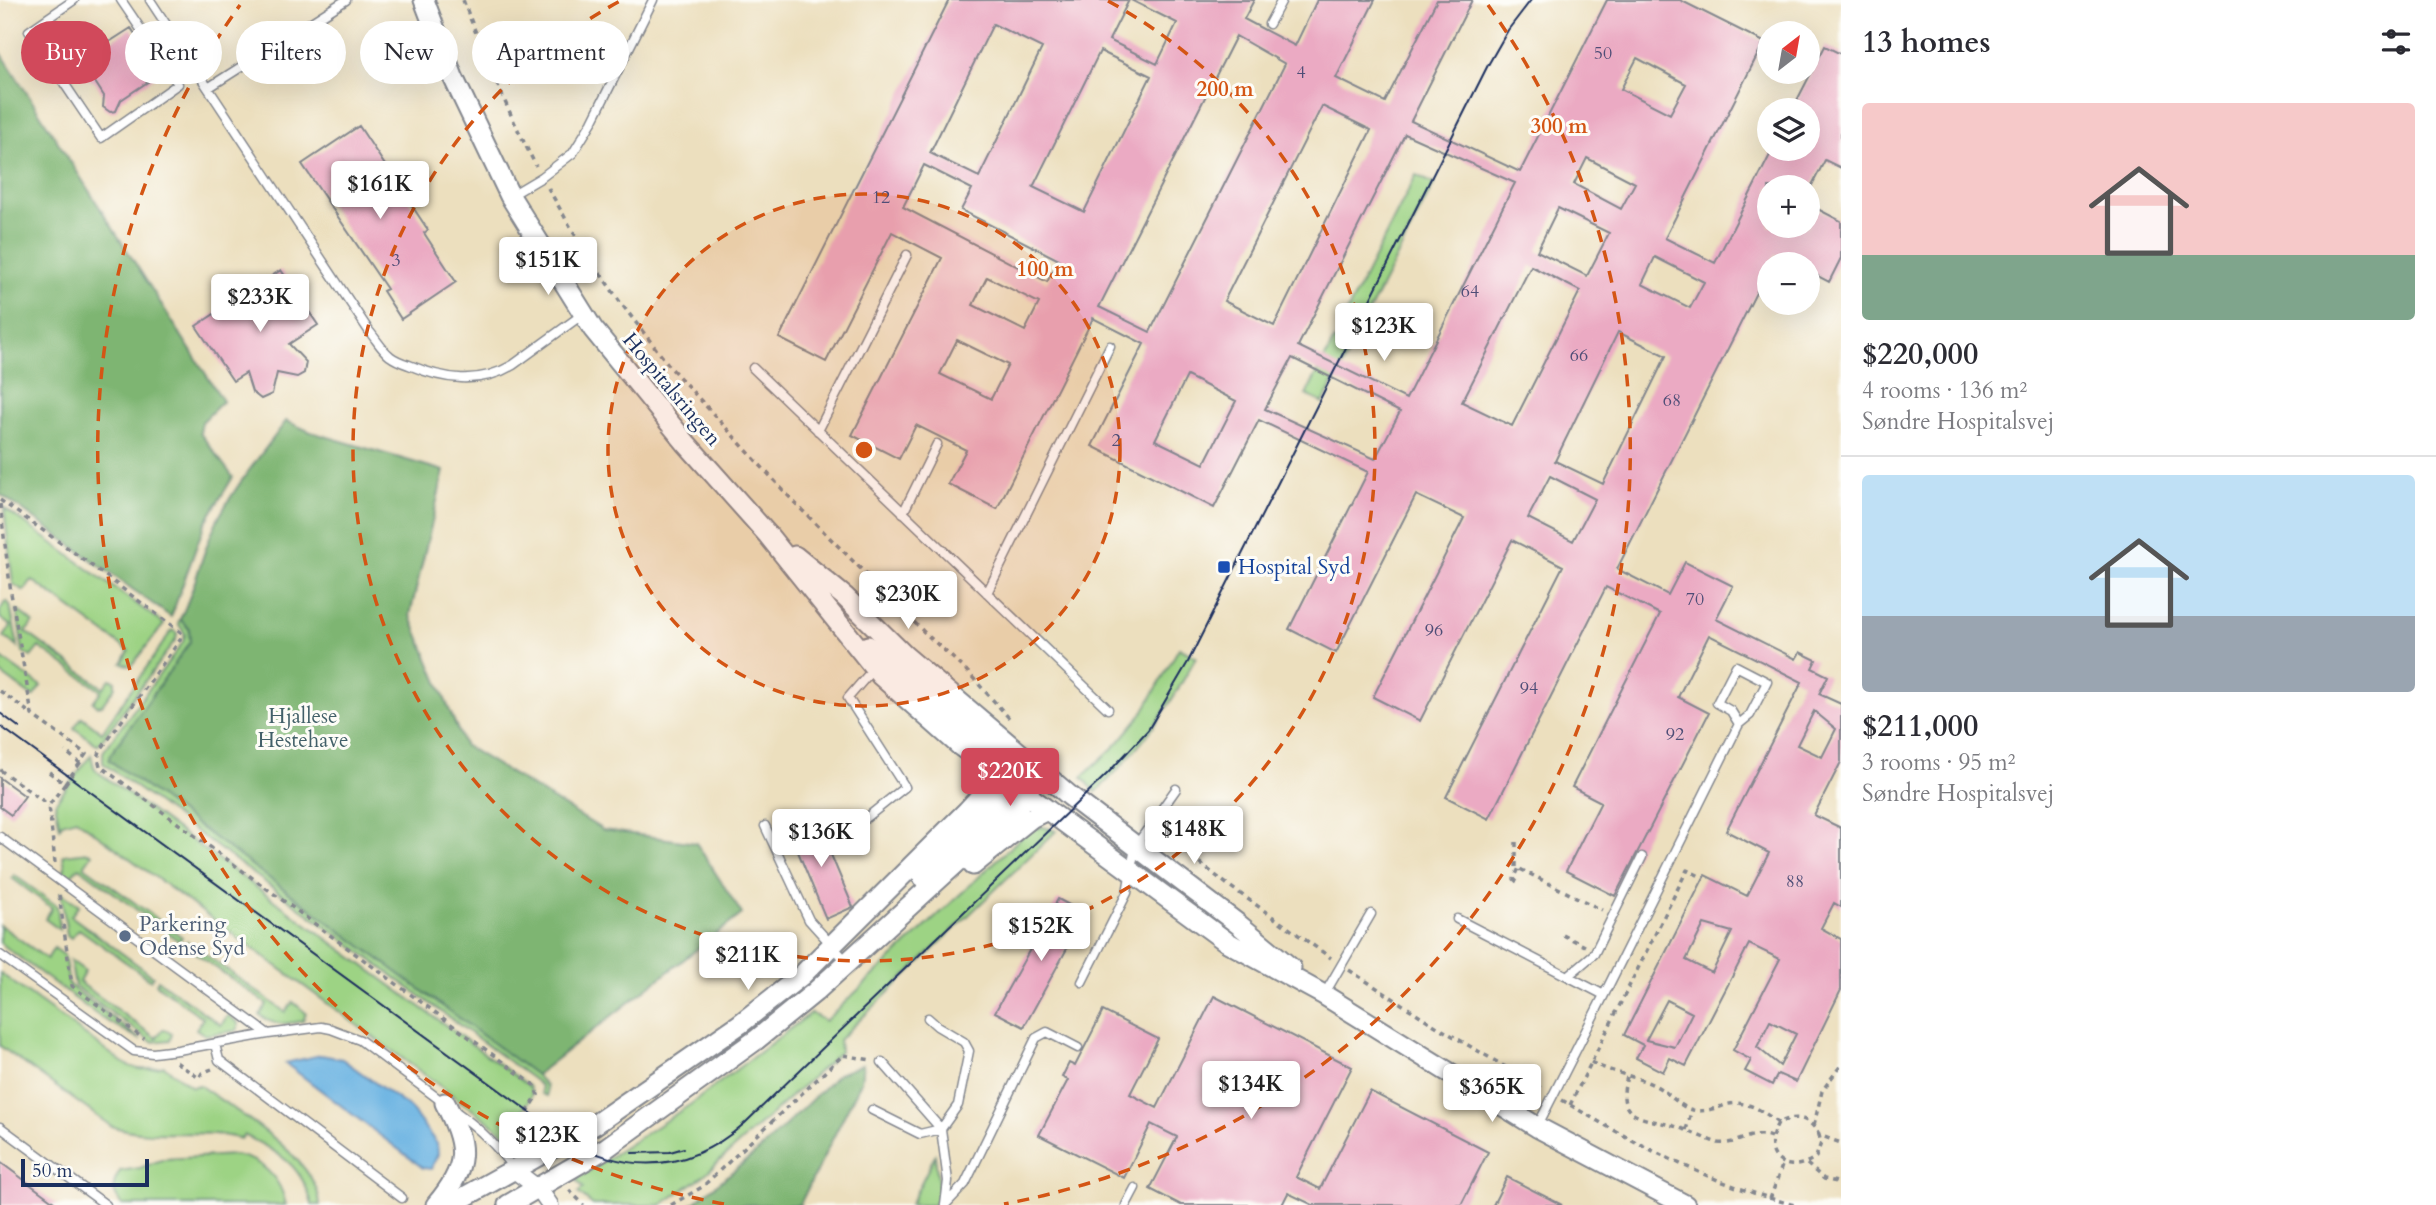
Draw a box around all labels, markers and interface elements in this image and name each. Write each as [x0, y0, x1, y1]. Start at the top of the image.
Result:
chip: Buy [21, 21, 111, 84]
chip: Rent [125, 21, 222, 84]
chip: Filters [236, 21, 346, 84]
chip: New [360, 21, 458, 84]
chip: Apartment [472, 21, 629, 84]
north arrow [1757, 21, 1820, 84]
map controls [1757, 21, 1820, 315]
text: 13 homes [1862, 22, 1991, 63]
icon: filters [2377, 23, 2415, 61]
house number: 50 [1594, 41, 1612, 66]
house number: 4 [1296, 60, 1306, 85]
text: 200 m [1196, 75, 1254, 104]
button: layers [1757, 98, 1820, 161]
text: 300 m [1530, 112, 1588, 141]
icon: home [2076, 148, 2202, 274]
pin: $161K [331, 162, 429, 221]
text: $161K [347, 168, 413, 199]
button: + [1757, 175, 1820, 238]
house number: 12 [872, 185, 890, 210]
pin: $151K [499, 238, 597, 297]
text: $151K [515, 244, 581, 275]
house number: 3 [391, 248, 401, 273]
button: − [1757, 252, 1820, 315]
text: 100 m [1016, 255, 1074, 284]
pin: $233K [211, 274, 309, 334]
house number: 64 [1461, 279, 1479, 304]
text: $233K [227, 281, 293, 312]
pin: $123K [1335, 304, 1433, 363]
text: $123K [1351, 310, 1417, 341]
street label: Hospitalsringen [616, 326, 728, 452]
text: $220,000 [1862, 334, 1978, 375]
house number: 66 [1570, 343, 1588, 368]
text: 4 rooms · 136 m² [1862, 375, 2027, 406]
house number: 68 [1663, 388, 1681, 413]
text: Søndre Hospitalsvej [1862, 406, 2054, 437]
house number: 2 [1111, 428, 1121, 453]
centre of rings [852, 438, 876, 462]
icon: home [2076, 520, 2202, 646]
place label: Hospital Syd [1238, 553, 1351, 582]
marker: Hospital Syd [1216, 559, 1232, 575]
pin: $230K [859, 572, 957, 631]
text: $230K [875, 578, 941, 609]
house number: 70 [1686, 587, 1704, 612]
house number: 96 [1425, 618, 1443, 643]
house number: 94 [1520, 676, 1538, 701]
park label: Hjallese Hestehave [257, 702, 349, 755]
text: $211,000 [1862, 706, 1978, 747]
house number: 92 [1666, 722, 1684, 747]
text: 3 rooms · 95 m² [1862, 747, 2015, 778]
pin: $220K [961, 748, 1059, 808]
text: $220K [977, 755, 1043, 786]
text: Søndre Hospitalsvej [1862, 778, 2054, 809]
pin: $148K [1145, 806, 1243, 866]
pin: $136K [772, 810, 870, 869]
text: $148K [1161, 813, 1227, 844]
text: $136K [788, 816, 854, 847]
house number: 88 [1786, 869, 1804, 894]
pin: $152K [992, 904, 1090, 963]
place label: Parkering Odense Syd [139, 910, 245, 963]
text: $152K [1008, 910, 1074, 941]
marker: Parkering Odense Syd [117, 928, 133, 944]
pin: $211K [699, 932, 797, 992]
text: $211K [715, 939, 781, 970]
pin: $134K [1202, 1062, 1300, 1121]
pin: $365K [1443, 1064, 1541, 1124]
text: $134K [1218, 1068, 1284, 1099]
text: $365K [1459, 1071, 1525, 1102]
pin: $123K [499, 1112, 597, 1172]
text: $123K [515, 1119, 581, 1150]
scale bar [21, 1156, 149, 1188]
text: 50 m [32, 1158, 73, 1184]

